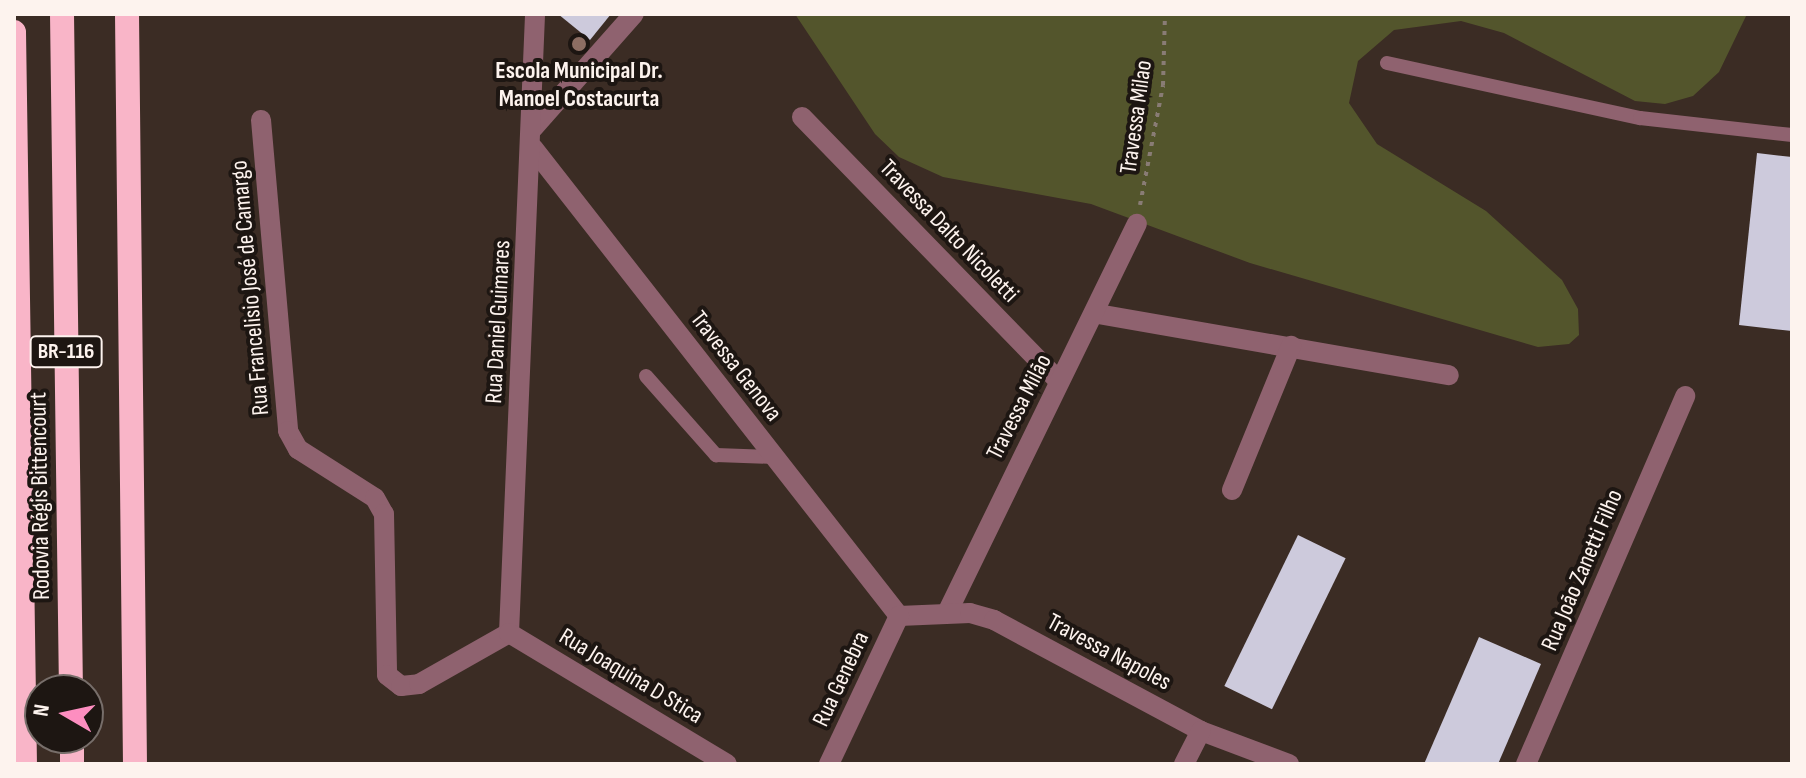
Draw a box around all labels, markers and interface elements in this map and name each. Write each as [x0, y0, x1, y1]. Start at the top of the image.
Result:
marker: Escola Municipal Dr. Manoel Costacurta [570, 35, 588, 53]
place label: Escola Municipal Dr. Manoel Costacurta [495, 57, 663, 113]
street label: Travessa Milao [1114, 58, 1158, 176]
street label: Travessa Dalto Nicoletti [873, 153, 1025, 309]
street label: Rua Francelisio José de Camargo [225, 159, 275, 417]
street label: Rua Daniel Guimares [479, 240, 517, 404]
street label: Travessa Genova [684, 305, 788, 427]
road number: BR-116 [28, 334, 104, 370]
street label: Travessa Milão [980, 349, 1058, 465]
street label: Rodovia Régis Bittencourt [24, 392, 56, 600]
street label: Rua João Zanetti Filho [1535, 485, 1629, 655]
street label: Travessa Napoles [1042, 607, 1176, 697]
street label: Rua Joaquina D Stica [554, 622, 708, 730]
street label: Rua Genebra [807, 627, 875, 731]
north arrow [24, 674, 104, 754]
text: N [28, 703, 56, 718]

